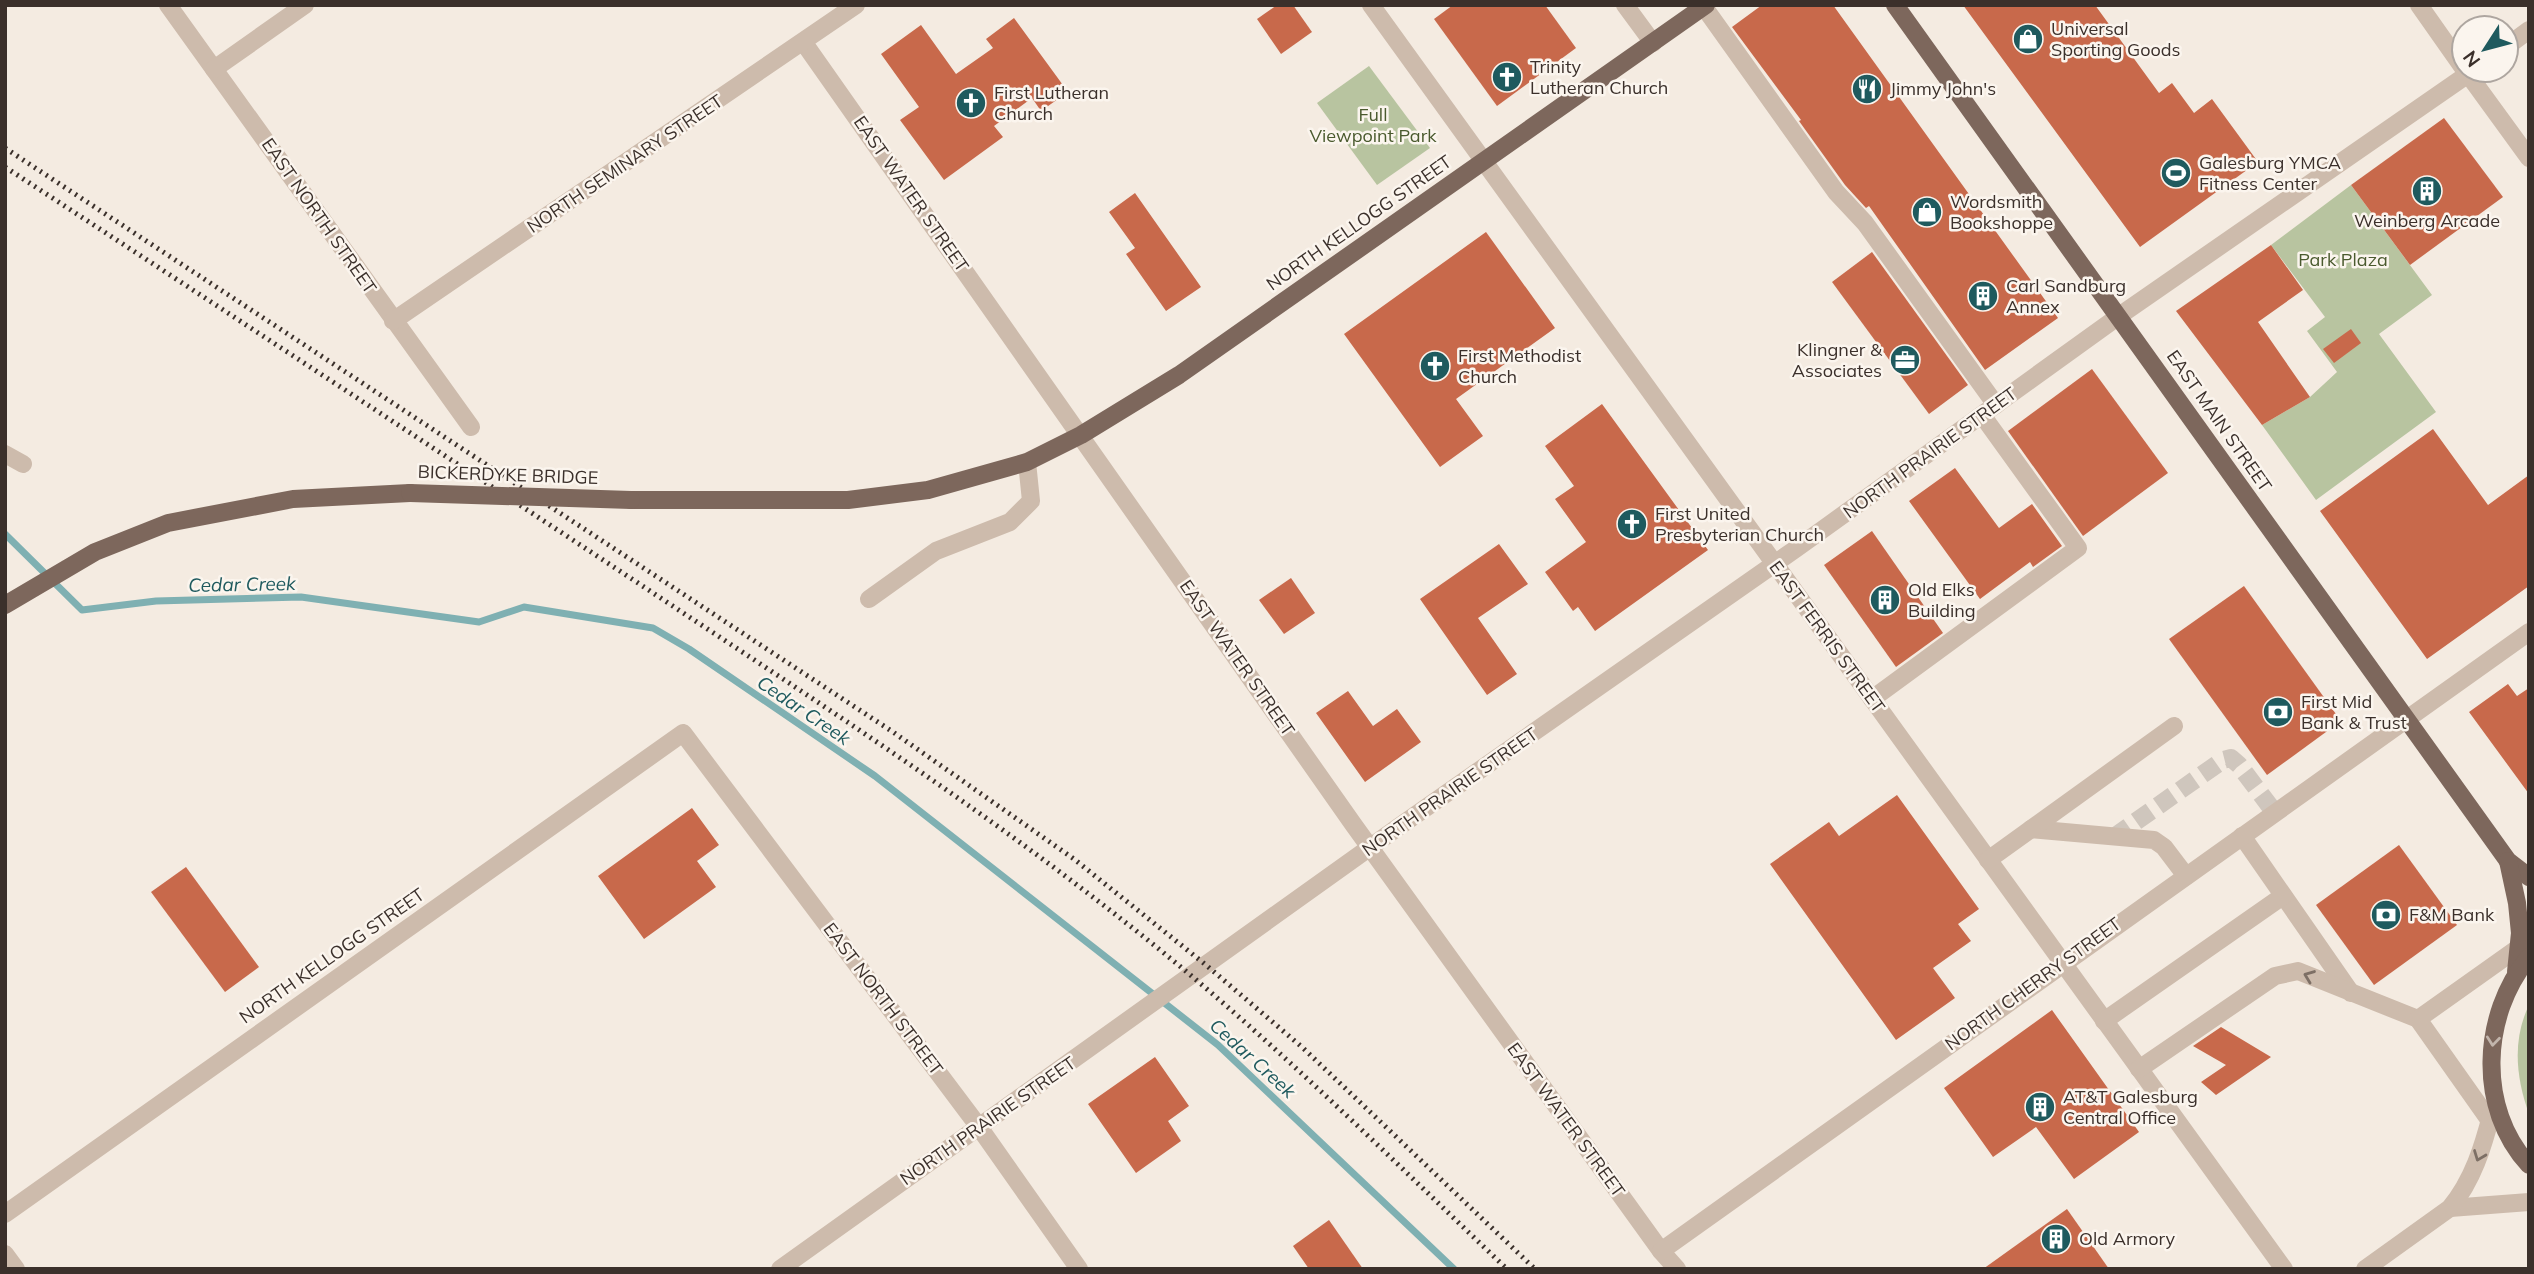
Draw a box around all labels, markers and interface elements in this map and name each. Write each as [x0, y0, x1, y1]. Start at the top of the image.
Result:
north arrow [2450, 14, 2520, 84]
place label: Universal Sporting Goods [2051, 17, 2180, 61]
shop icon: Universal Sporting Goods [2011, 22, 2045, 56]
text: N [2457, 46, 2485, 72]
place label: Trinity Lutheran Church [1530, 55, 1668, 99]
church icon: Trinity Lutheran Church [1490, 60, 1524, 94]
restaurant icon: Jimmy John's [1850, 72, 1884, 106]
place label: Jimmy John's [1890, 77, 1996, 100]
place label: First Lutheran Church [994, 81, 1109, 125]
church icon: First Lutheran Church [954, 86, 988, 120]
street label: NORTH SEMINARY STREET [522, 89, 727, 238]
park label: Full Viewpoint Park [1310, 103, 1437, 147]
street label: EAST WATER STREET [849, 111, 974, 276]
street label: EAST NORTH STREET [257, 133, 382, 298]
street label: NORTH KELLOGG STREET [1262, 150, 1456, 295]
place label: Galesburg YMCA Fitness Center [2199, 151, 2341, 195]
sports icon: Galesburg YMCA Fitness Center [2159, 156, 2193, 190]
building icon: Weinberg Arcade [2410, 174, 2444, 208]
place label: Wordsmith Bookshoppe [1950, 190, 2053, 234]
shop icon: Wordsmith Bookshoppe [1910, 195, 1944, 229]
place label: Weinberg Arcade [2354, 209, 2500, 232]
park label: Park Plaza [2298, 248, 2388, 271]
place label: Carl Sandburg Annex [2006, 274, 2126, 318]
building icon: Carl Sandburg Annex [1966, 279, 2000, 313]
place label: Klingner & Associates [1792, 338, 1883, 382]
office icon: Klingner & Associates [1888, 343, 1922, 377]
place label: First Methodist Church [1458, 344, 1581, 388]
street label: EAST MAIN STREET [2162, 346, 2277, 496]
church icon: First Methodist Church [1418, 349, 1452, 383]
street label: NORTH PRAIRIE STREET [1838, 382, 2021, 523]
street label: BICKERDYKE BRIDGE [417, 460, 599, 489]
place label: First United Presbyterian Church [1655, 502, 1824, 546]
church icon: First United Presbyterian Church [1615, 507, 1649, 541]
street label: EAST FERRIS STREET [1765, 556, 1890, 717]
water label: Cedar Creek [188, 571, 297, 597]
street label: EAST WATER STREET [1175, 575, 1300, 740]
place label: Old Elks Building [1908, 578, 1976, 622]
building icon: Old Elks Building [1868, 583, 1902, 617]
water label: Cedar Creek [753, 670, 856, 751]
place label: First Mid Bank & Trust [2301, 690, 2407, 734]
bank icon: First Mid Bank & Trust [2261, 695, 2295, 729]
street label: NORTH PRAIRIE STREET [1357, 722, 1542, 861]
street label: NORTH KELLOGG STREET [235, 883, 429, 1028]
bank icon: F&M Bank [2369, 898, 2403, 932]
place label: F&M Bank [2409, 903, 2495, 926]
street label: NORTH CHERRY STREET [1940, 912, 2125, 1055]
street label: EAST NORTH STREET [819, 918, 948, 1080]
one-way arrow [2304, 970, 2316, 984]
water label: Cedar Creek [1205, 1013, 1302, 1104]
one-way arrow [2486, 1036, 2501, 1047]
street label: EAST WATER STREET [1503, 1038, 1630, 1202]
street label: NORTH PRAIRIE STREET [895, 1051, 1080, 1190]
place label: AT&T Galesburg Central Office [2063, 1085, 2198, 1129]
building icon: AT&T Galesburg Central Office [2023, 1090, 2057, 1124]
one-way arrow [2474, 1149, 2488, 1161]
building icon: Old Armory [2039, 1222, 2073, 1256]
place label: Old Armory [2079, 1227, 2176, 1250]

